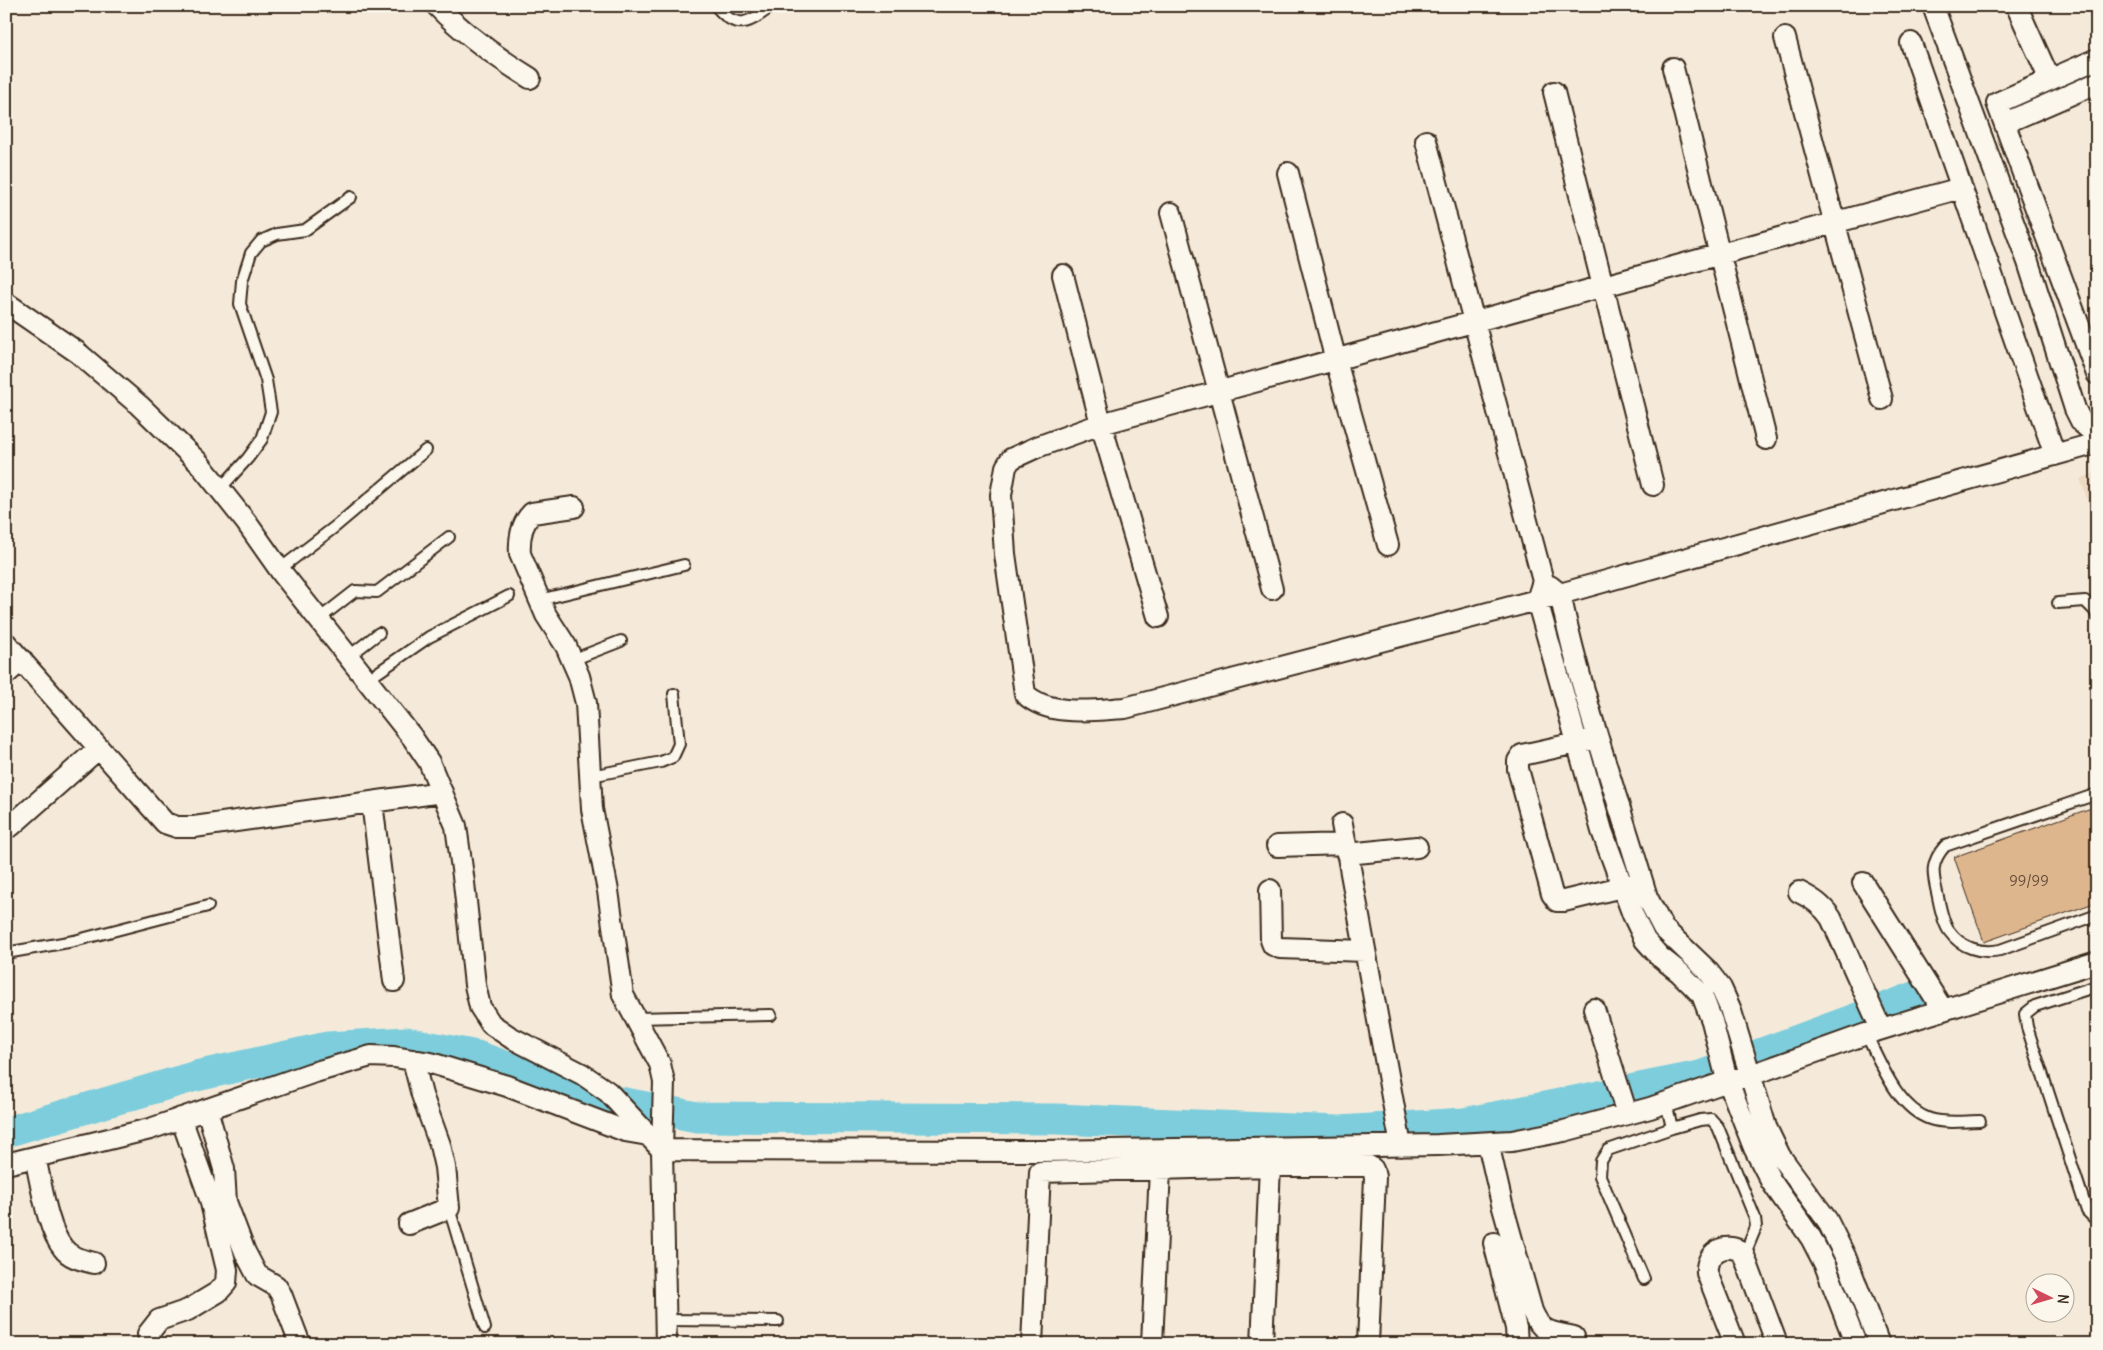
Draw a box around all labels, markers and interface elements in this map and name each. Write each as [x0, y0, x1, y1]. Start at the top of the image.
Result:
house number: 99/99 [2009, 871, 2049, 890]
north arrow [2026, 1272, 2076, 1322]
text: N [2054, 1294, 2072, 1305]

